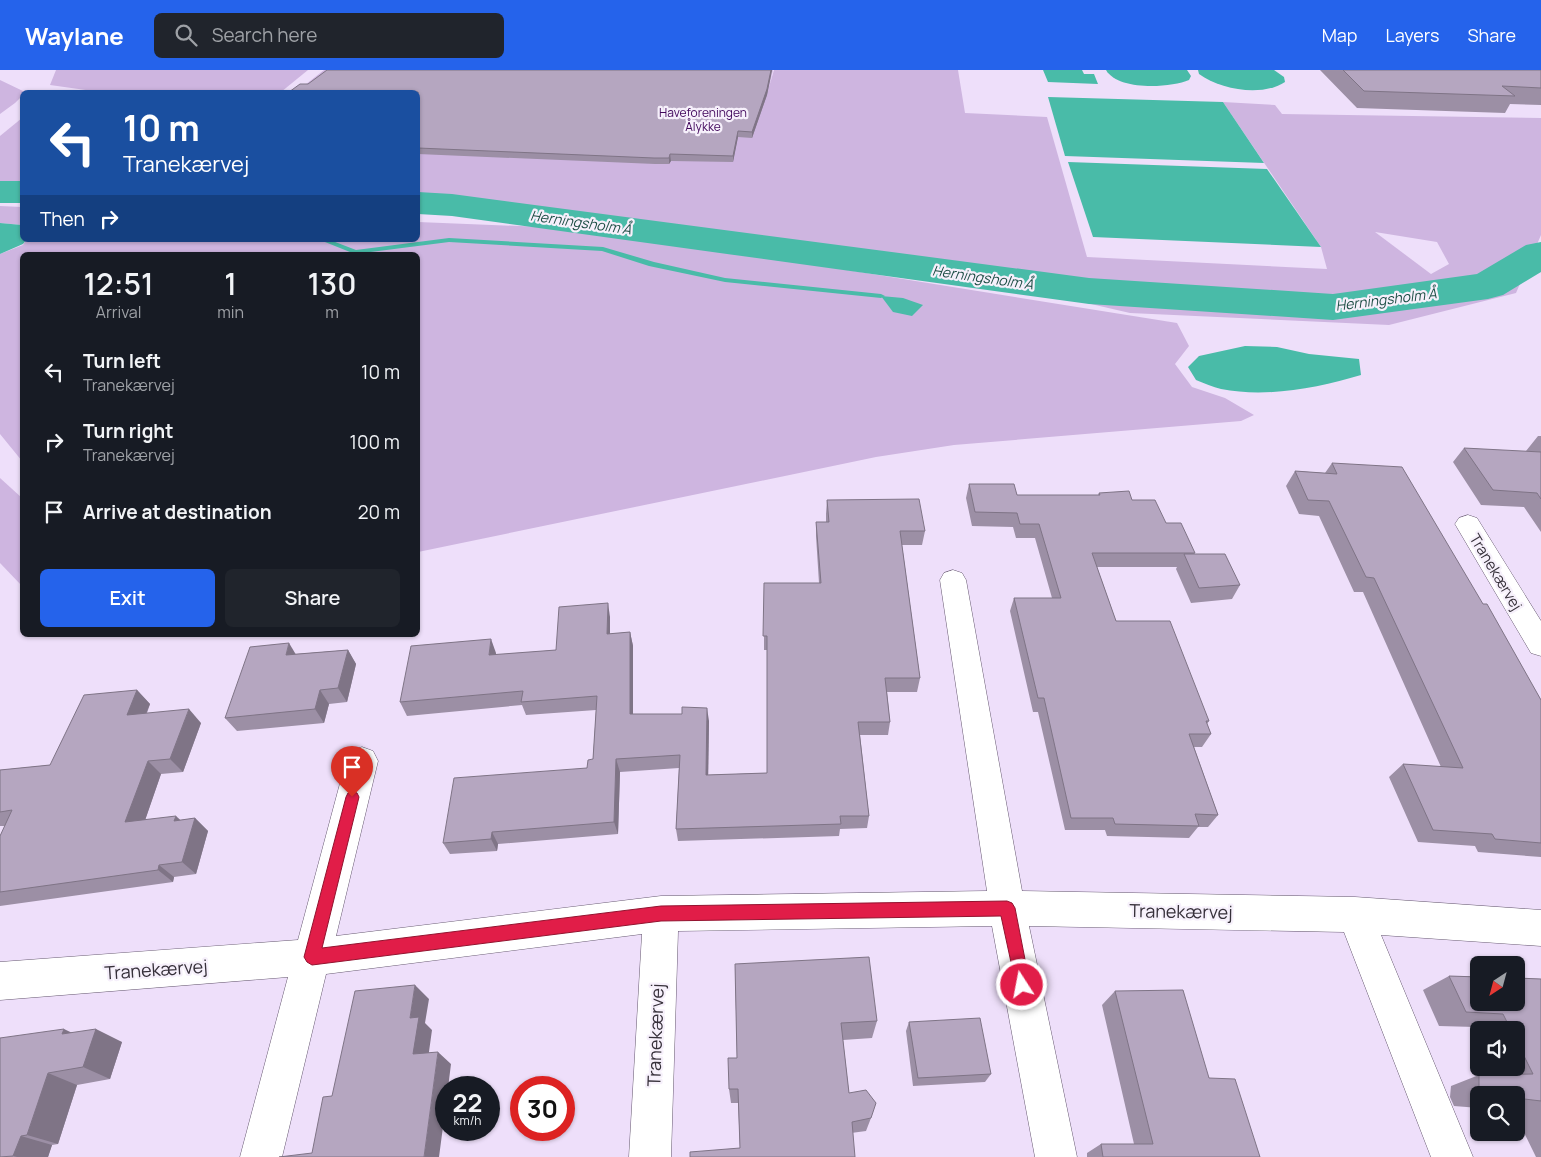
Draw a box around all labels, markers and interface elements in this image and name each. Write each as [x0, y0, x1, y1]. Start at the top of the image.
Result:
search box [154, 13, 504, 58]
text: Waylane [25, 19, 124, 52]
icon: search [172, 21, 200, 49]
text: Search here [212, 22, 317, 48]
text: Map [1322, 23, 1357, 47]
text: Layers [1385, 23, 1439, 47]
text: Share [1467, 23, 1516, 47]
text: 10 m [123, 104, 200, 152]
park label: Haveforeningen Ålykke [659, 104, 747, 135]
icon: left [40, 110, 105, 175]
text: Tranekærvej [123, 149, 249, 179]
icon: right [95, 205, 123, 233]
text: Then [40, 206, 85, 232]
water label: Herningsholm Å [529, 206, 634, 239]
water label: Herningsholm Å [931, 261, 1036, 294]
text: 12:51 [83, 263, 154, 304]
text: 1 [224, 263, 237, 304]
text: 130 [307, 263, 357, 304]
water label: Herningsholm Å [1334, 283, 1439, 315]
text: Arrival [96, 301, 141, 323]
text: min [217, 301, 244, 323]
text: m [325, 301, 339, 323]
text: Turn left [83, 348, 161, 374]
icon: left [40, 358, 68, 386]
text: 10 m [361, 359, 400, 385]
text: Tranekærvej [83, 374, 175, 396]
text: Turn right [83, 418, 173, 444]
icon: right [40, 428, 68, 456]
text: 100 m [349, 429, 400, 455]
text: Tranekærvej [83, 444, 175, 466]
icon: arrive [40, 498, 68, 526]
text: Arrive at destination [83, 499, 272, 525]
text: 20 m [358, 499, 400, 525]
street label: Tranekærvej [1465, 530, 1527, 614]
button: Exit [40, 569, 215, 627]
button: Share [225, 569, 400, 627]
pin [331, 746, 373, 797]
icon: arrive [338, 753, 366, 781]
street label: Tranekærvej [1129, 898, 1233, 924]
street label: Tranekærvej [104, 953, 208, 985]
north arrow [1470, 956, 1525, 1011]
map controls [1470, 956, 1525, 1141]
position arrow [995, 958, 1047, 1010]
street label: Tranekærvej [641, 983, 669, 1087]
button: sound [1470, 1021, 1525, 1076]
speed limit sign: 30 [510, 1076, 575, 1141]
text: 22 [453, 1085, 482, 1120]
button: search [1470, 1086, 1525, 1141]
text: km/h [454, 1112, 481, 1129]

